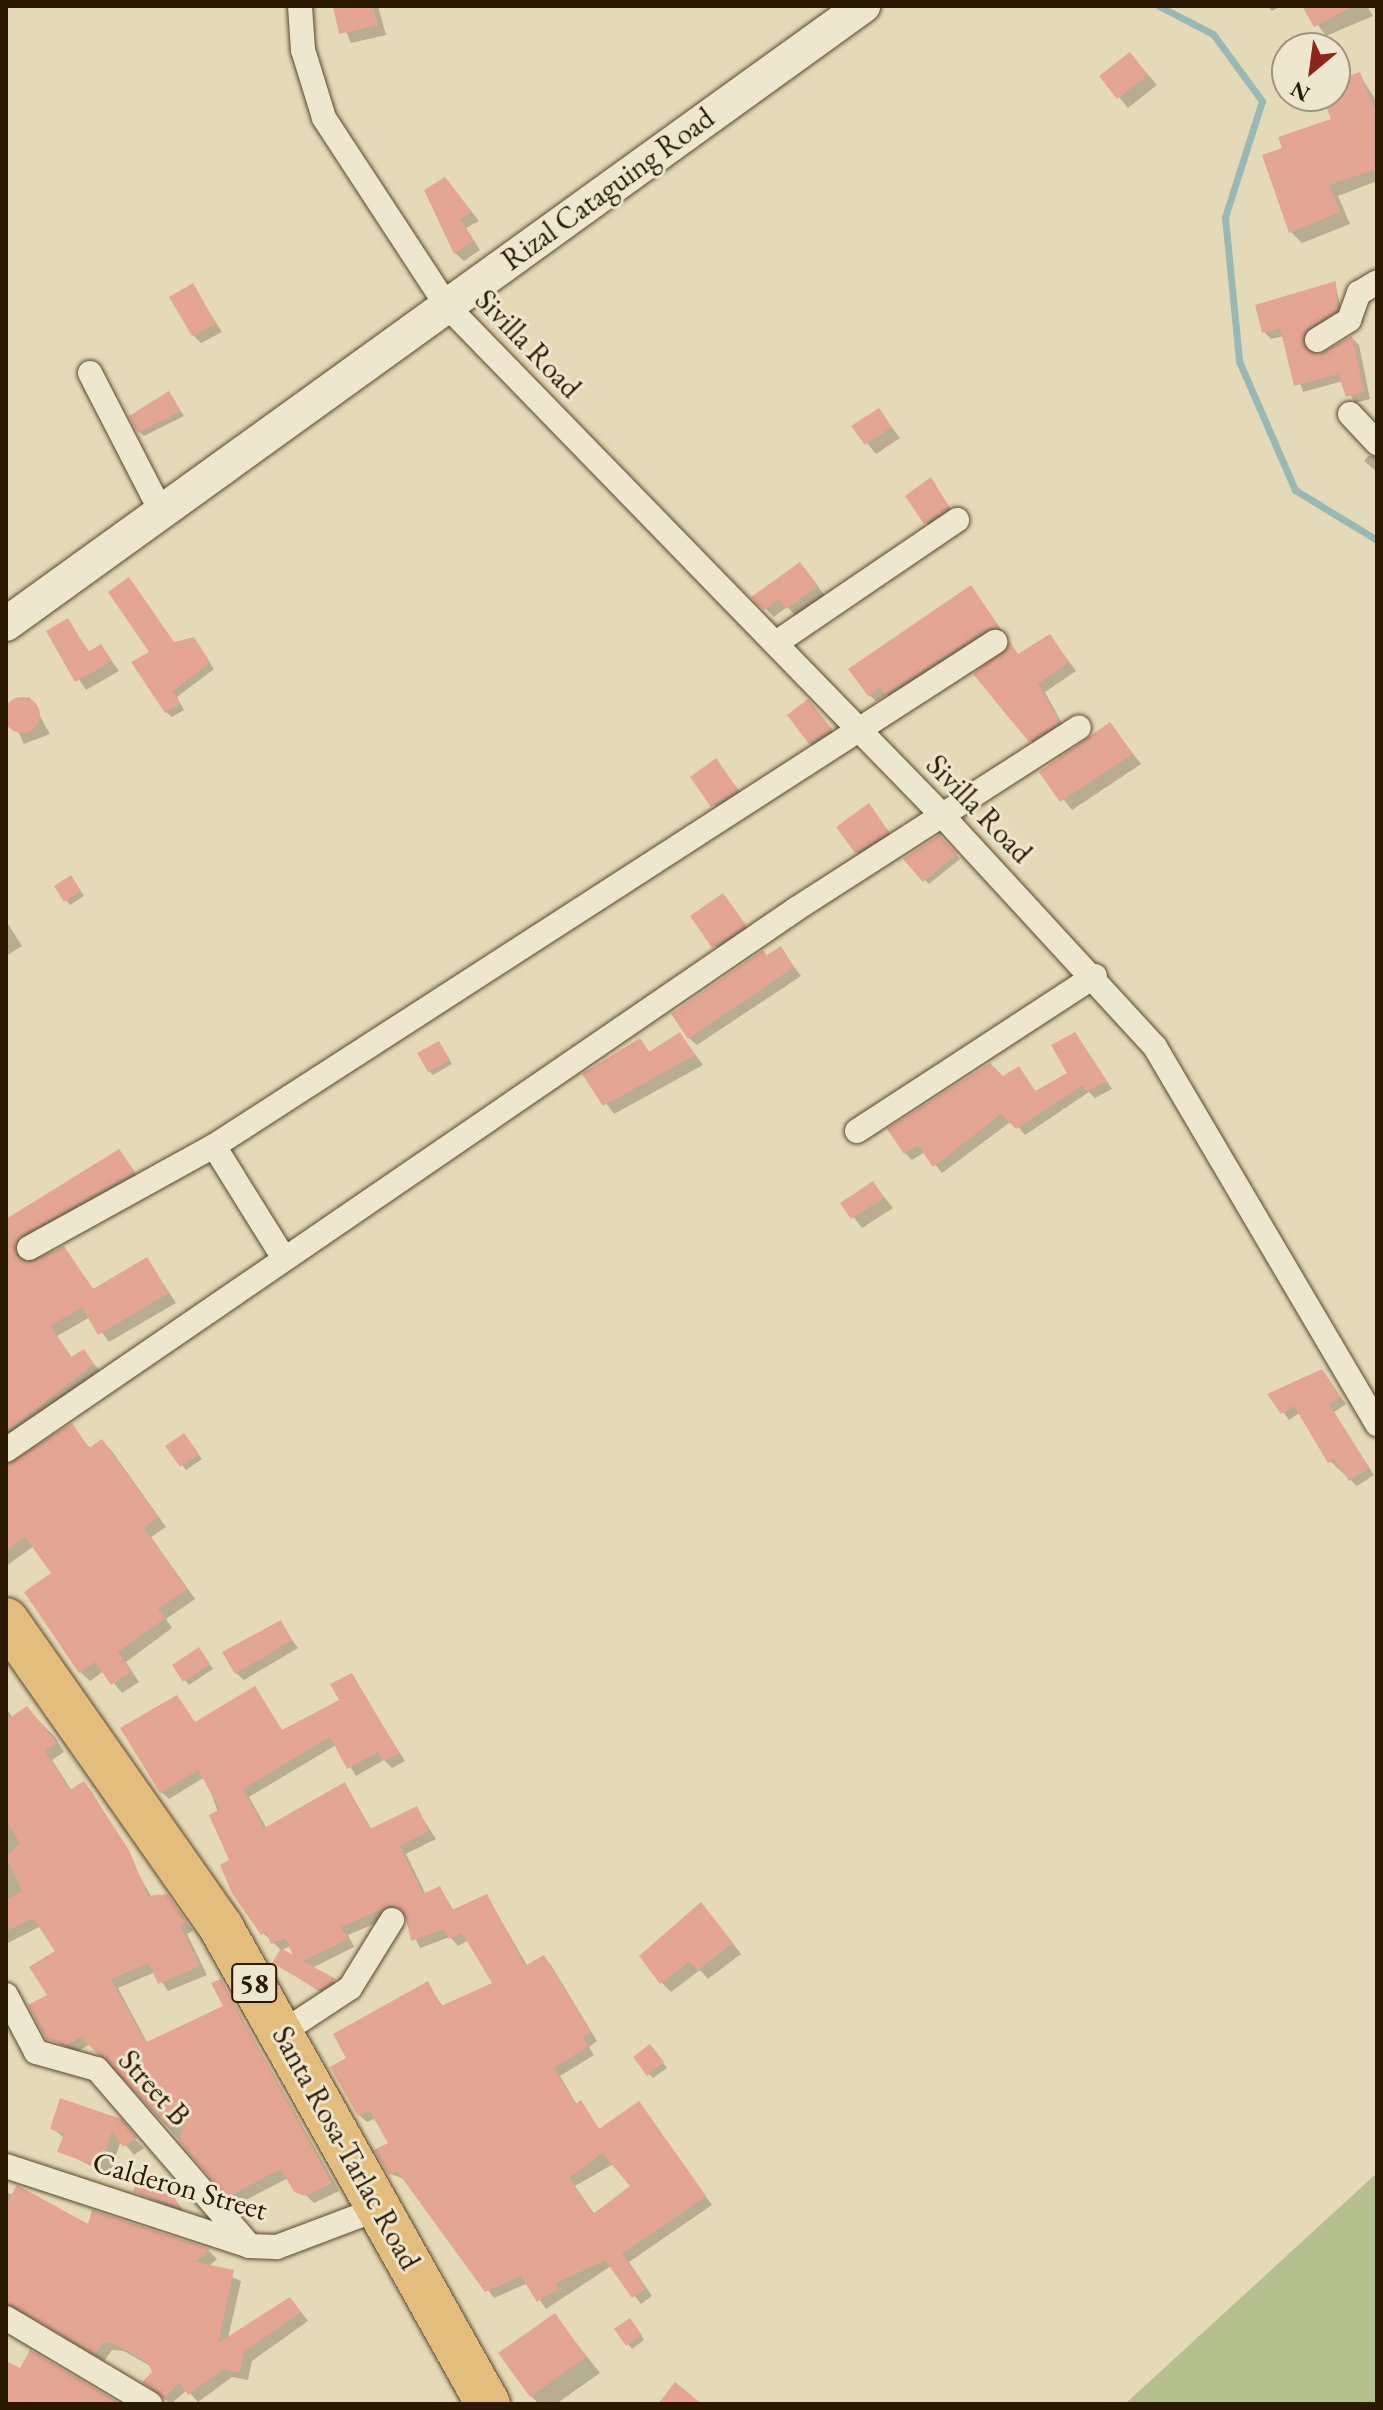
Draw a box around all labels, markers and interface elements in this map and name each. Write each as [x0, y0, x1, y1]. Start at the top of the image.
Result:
north arrow [1271, 32, 1351, 112]
text: N [1285, 75, 1315, 109]
street label: Rizal Cataguing Road [495, 100, 721, 278]
street label: Sivilla Road [467, 282, 589, 406]
street label: Sivilla Road [918, 747, 1040, 871]
road number: 58 [230, 1959, 278, 2007]
street label: Santa Rosa-Tarlac Road [264, 2020, 428, 2276]
street label: Street B [111, 2043, 197, 2133]
street label: Calderon Street [89, 2144, 271, 2228]

